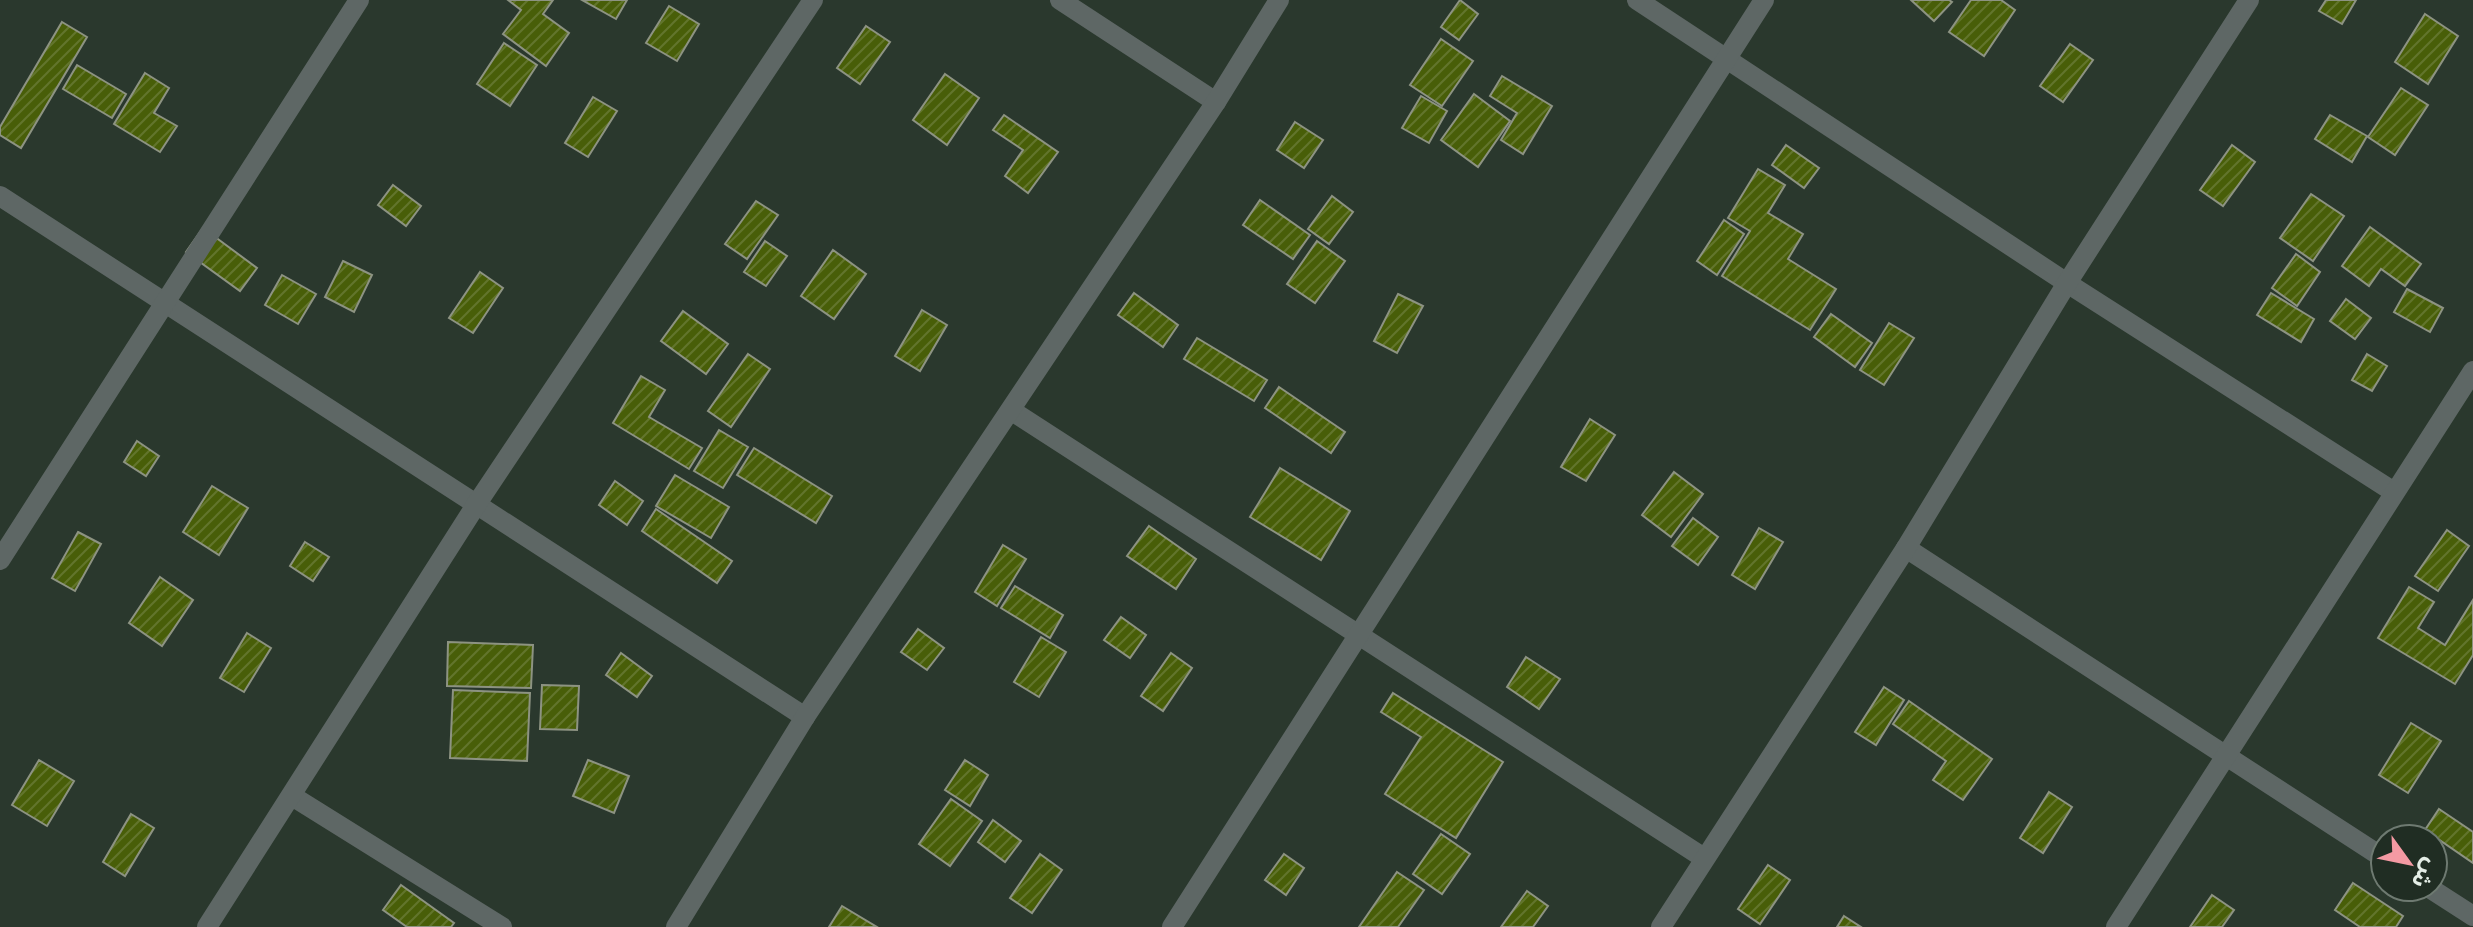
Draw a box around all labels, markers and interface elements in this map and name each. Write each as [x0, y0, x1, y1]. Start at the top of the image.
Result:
north arrow [2369, 823, 2449, 903]
text: ش [2405, 853, 2447, 895]

